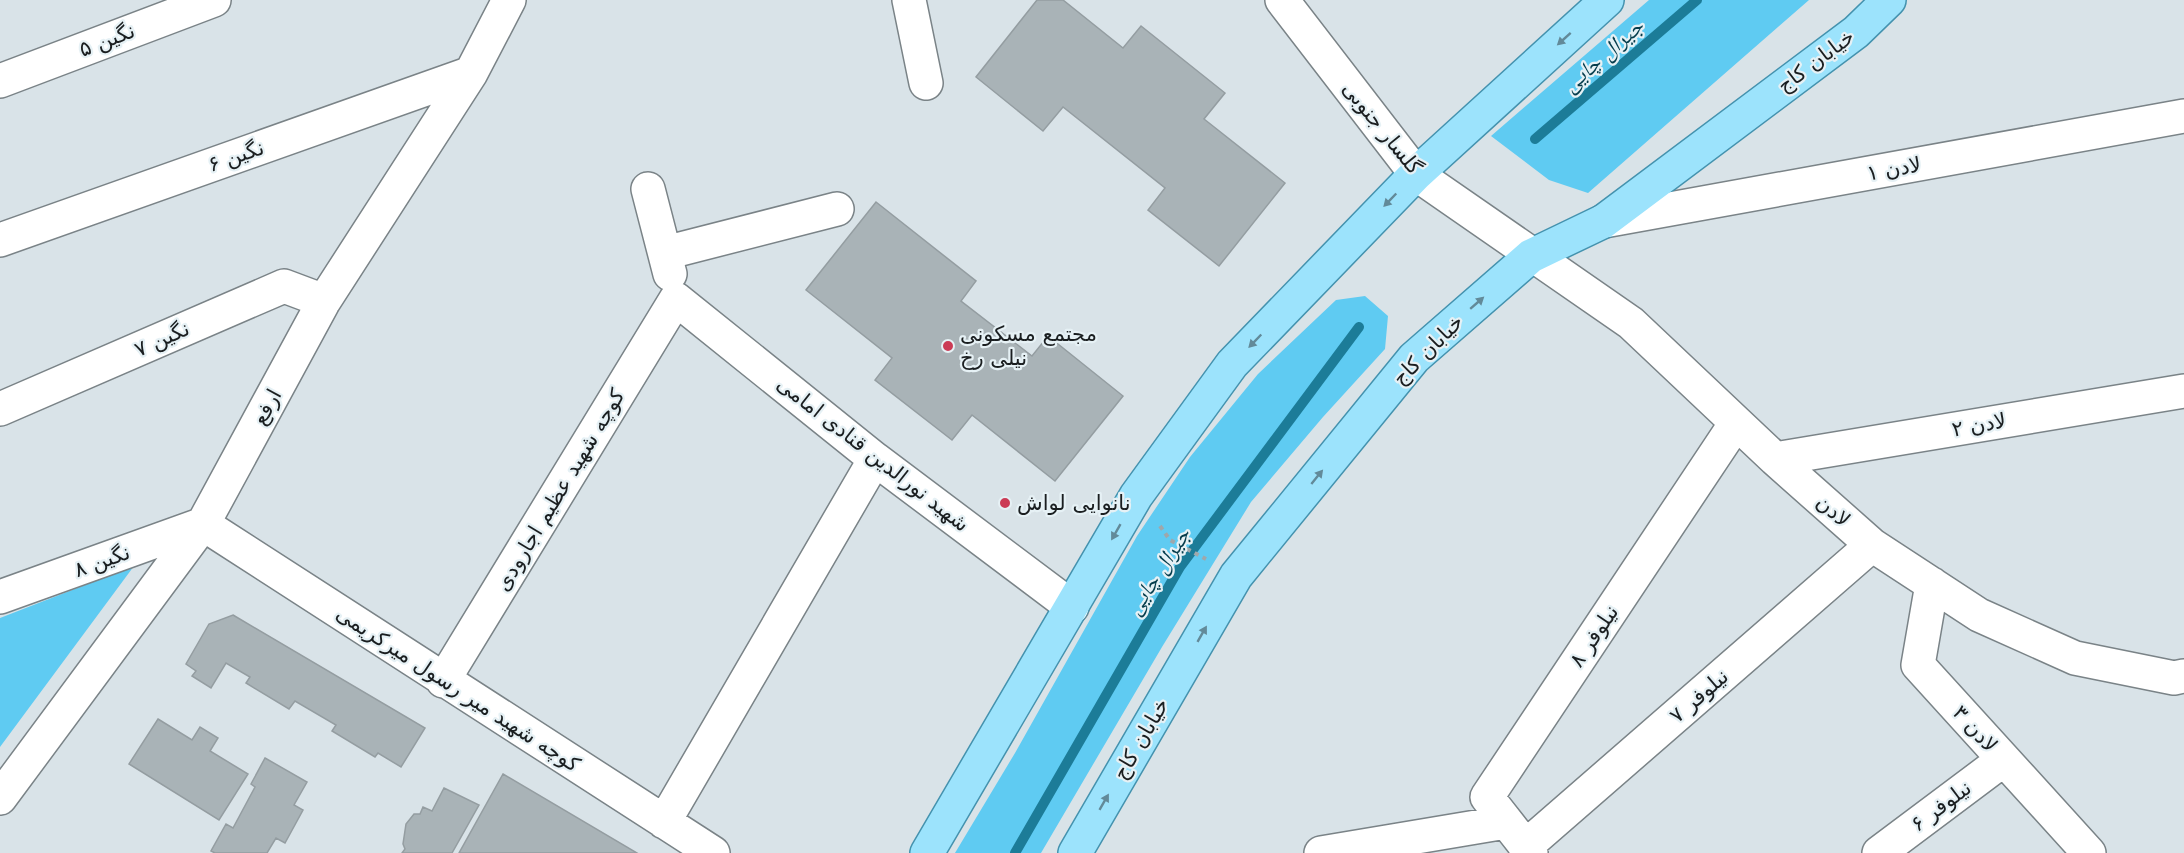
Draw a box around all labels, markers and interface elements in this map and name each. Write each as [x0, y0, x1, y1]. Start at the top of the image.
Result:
water label: جیرال چایی [1558, 13, 1650, 97]
street label: نگین ۵ [76, 18, 138, 62]
street label: خیابان کاج [1773, 24, 1860, 98]
one-way arrow [1557, 32, 1572, 45]
street label: گلسار جنوبی [1337, 77, 1427, 179]
street label: نگین ۶ [205, 135, 267, 177]
street label: لادن ۱ [1865, 152, 1923, 186]
one-way arrow [1383, 193, 1397, 208]
one-way arrow [1469, 297, 1484, 310]
street label: خیابان کاج [1388, 310, 1469, 391]
street label: نگین ۷ [131, 316, 193, 362]
place label: مجتمع مسکونی نیلی رخ [960, 322, 1097, 370]
one-way arrow [1248, 333, 1262, 348]
marker: مجتمع مسکونی نیلی رخ [941, 339, 955, 353]
street label: شهید نورالدین قنادی امامی [772, 371, 974, 537]
street label: ارفع [247, 385, 287, 429]
street label: کوچه شهید عظیم اجارودی [490, 385, 631, 596]
street label: لادن ۲ [1950, 408, 2008, 442]
one-way arrow [1310, 470, 1323, 485]
street label: لادن [1811, 490, 1855, 532]
place label: نانوایی لواش [1017, 491, 1131, 515]
marker: نانوایی لواش [998, 496, 1012, 510]
water label: جیرال چایی [1121, 522, 1197, 620]
one-way arrow [1110, 524, 1121, 540]
street label: نگین ۸ [71, 540, 133, 582]
street label: نیلوفر ۸ [1565, 600, 1623, 672]
street label: کوچه شهید میر رسول میرکریمی [332, 601, 584, 777]
one-way arrow [1197, 625, 1207, 642]
street label: نیلوفر ۷ [1665, 664, 1733, 728]
street label: خیابان کاج [1108, 694, 1175, 784]
street label: لادن ۳ [1948, 701, 2002, 757]
street label: نیلوفر ۶ [1906, 775, 1976, 837]
one-way arrow [1099, 794, 1110, 810]

